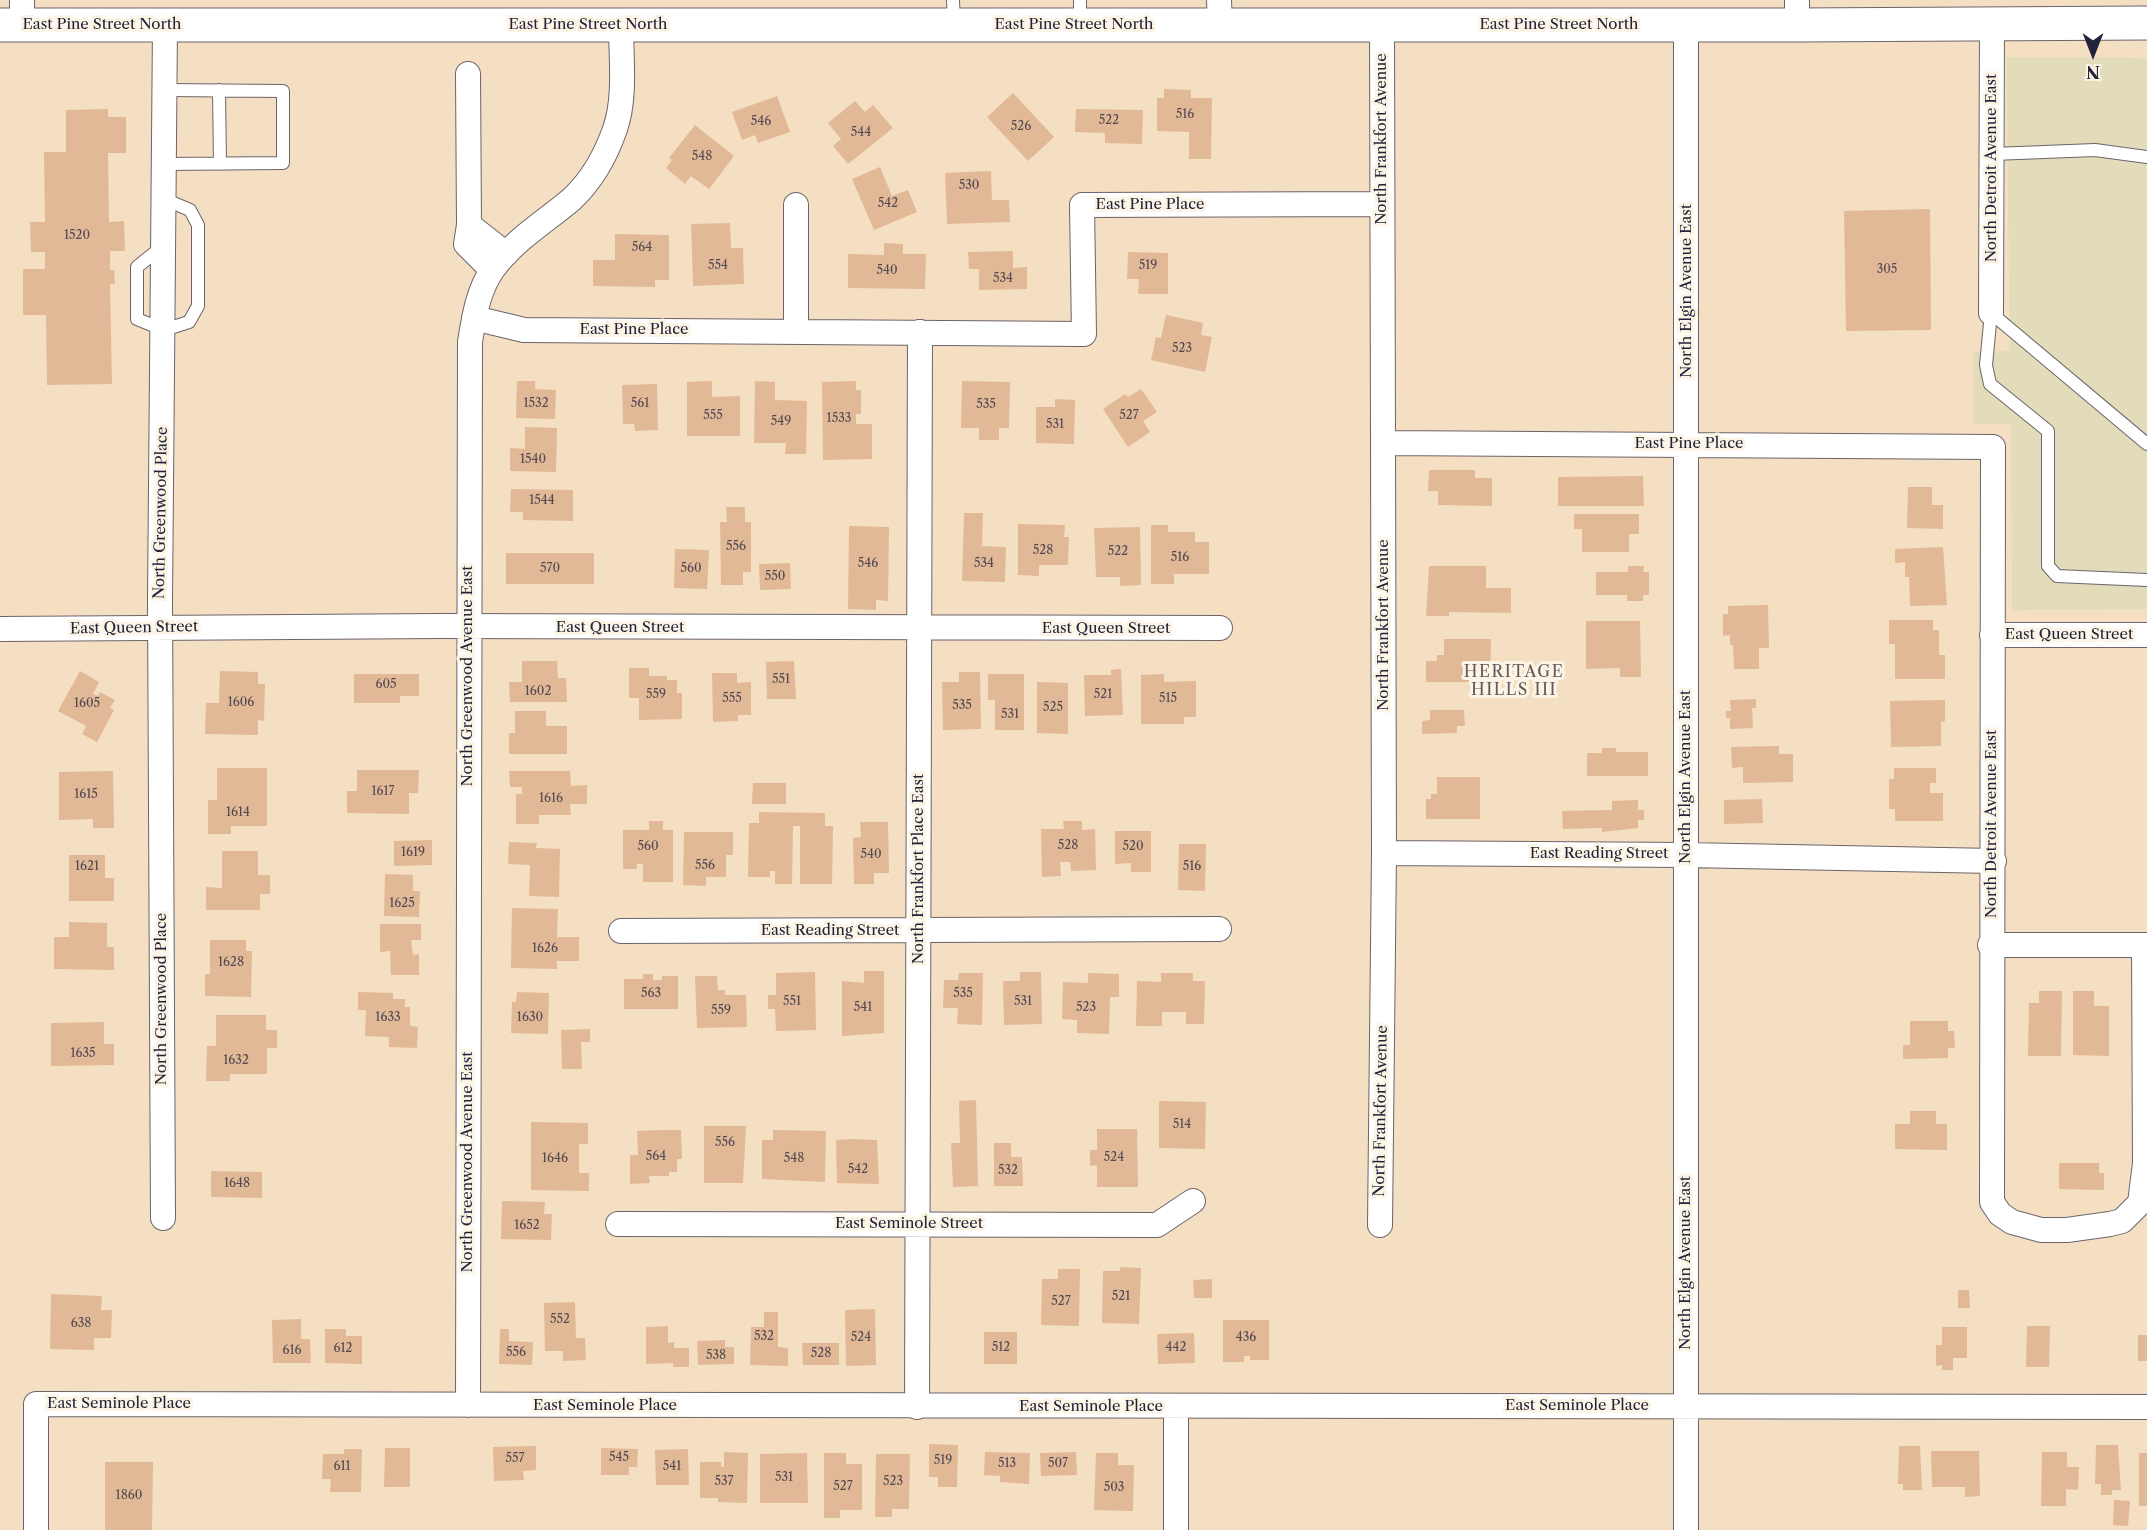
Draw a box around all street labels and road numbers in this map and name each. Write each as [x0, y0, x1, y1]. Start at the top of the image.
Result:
street label: East Pine Street North [23, 16, 181, 34]
street label: East Pine Street North [509, 16, 667, 34]
street label: East Pine Street North [995, 16, 1153, 34]
street label: East Pine Street North [1480, 16, 1638, 34]
street label: North Frankfort Avenue [1373, 53, 1391, 225]
street label: North Detroit Avenue East [1983, 74, 2001, 262]
street label: East Pine Place [1096, 196, 1204, 214]
street label: North Elgin Avenue East [1678, 204, 1696, 378]
street label: East Pine Place [580, 321, 688, 339]
street label: North Greenwood Place [150, 427, 172, 599]
street label: East Pine Place [1635, 435, 1743, 453]
street label: North Frankfort Avenue [1375, 539, 1393, 711]
street label: North Greenwood Avenue East [459, 565, 477, 787]
street label: East Queen Street [70, 618, 198, 638]
street label: East Queen Street [556, 619, 684, 637]
street label: East Queen Street [1042, 620, 1170, 638]
street label: East Queen Street [2005, 626, 2133, 644]
street label: North Elgin Avenue East [1677, 690, 1695, 864]
street label: North Detroit Avenue East [1983, 730, 2001, 918]
street label: North Frankfort Place East [910, 774, 928, 964]
street label: East Reading Street [1530, 845, 1668, 863]
street label: North Greenwood Place [153, 913, 171, 1085]
street label: East Reading Street [761, 922, 899, 940]
street label: North Frankfort Avenue [1371, 1025, 1391, 1197]
street label: North Greenwood Avenue East [459, 1051, 477, 1273]
street label: North Elgin Avenue East [1677, 1176, 1695, 1350]
street label: East Seminole Street [835, 1215, 983, 1233]
street label: East Seminole Place [47, 1395, 191, 1413]
street label: East Seminole Place [533, 1397, 677, 1415]
street label: East Seminole Place [1505, 1397, 1649, 1415]
street label: East Seminole Place [1019, 1398, 1163, 1416]

